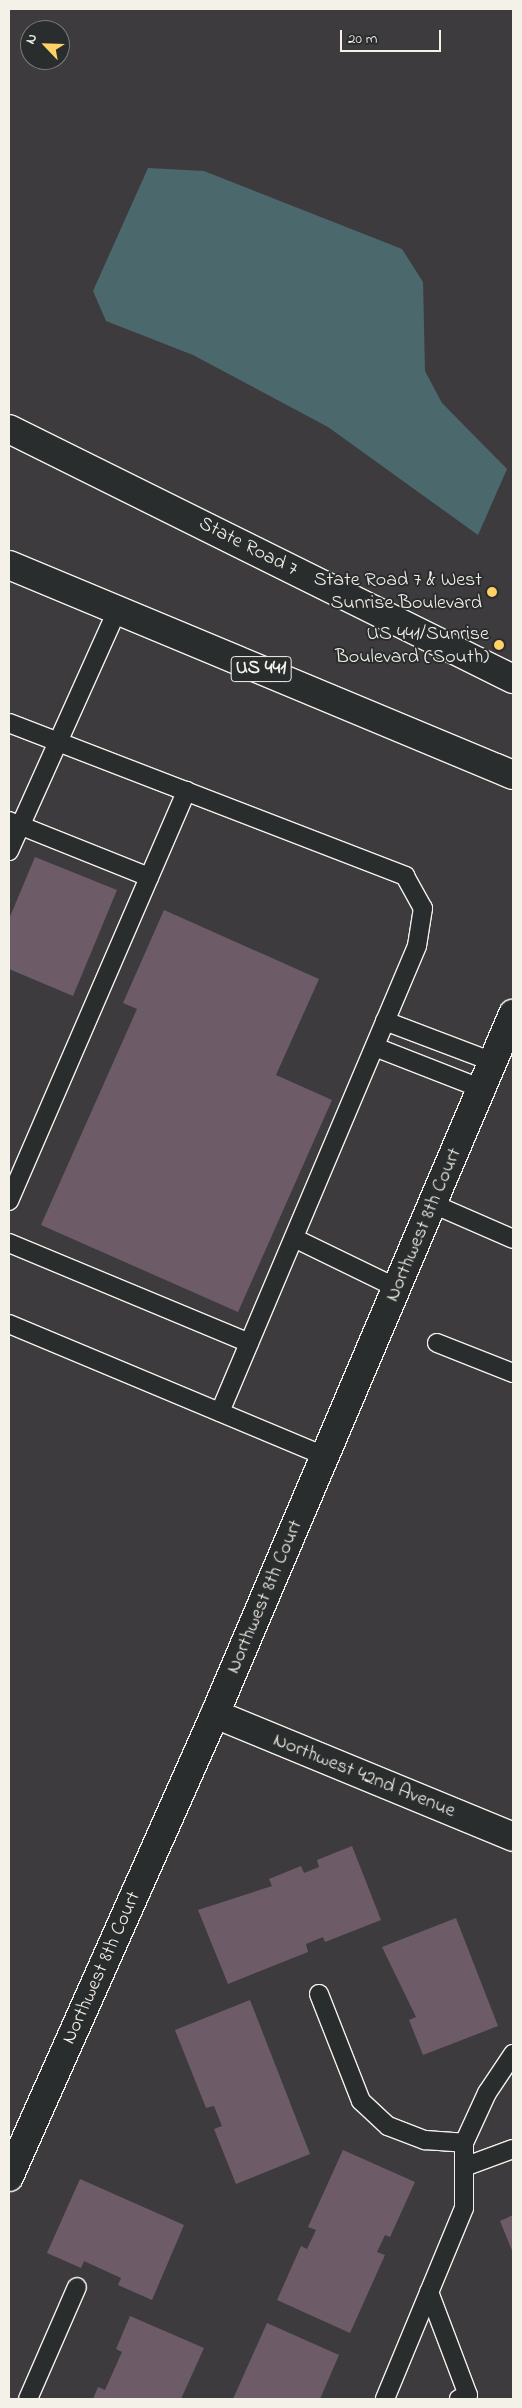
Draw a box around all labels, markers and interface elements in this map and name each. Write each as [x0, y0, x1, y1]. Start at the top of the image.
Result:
north arrow [20, 20, 70, 70]
scale bar [342, 20, 443, 52]
text: 20 m [348, 28, 377, 50]
text: N [20, 31, 43, 48]
street label: State Road 7 [195, 512, 301, 582]
place label: State Road 7 & West Sunrise Boulevard [314, 568, 482, 615]
marker: State Road 7 & West Sunrise Boulevard [486, 586, 498, 598]
place label: US 441/Sunrise Boulevard (South) [335, 622, 489, 669]
marker: US 441/Sunrise Boulevard (South) [493, 639, 505, 651]
road number: US 441 [230, 652, 292, 686]
street label: Northwest 8th Court [381, 1145, 467, 1305]
street label: Northwest 8th Court [222, 1517, 308, 1677]
street label: Northwest 42nd Avenue [269, 1728, 459, 1824]
street label: Northwest 8th Court [58, 1888, 146, 2048]

